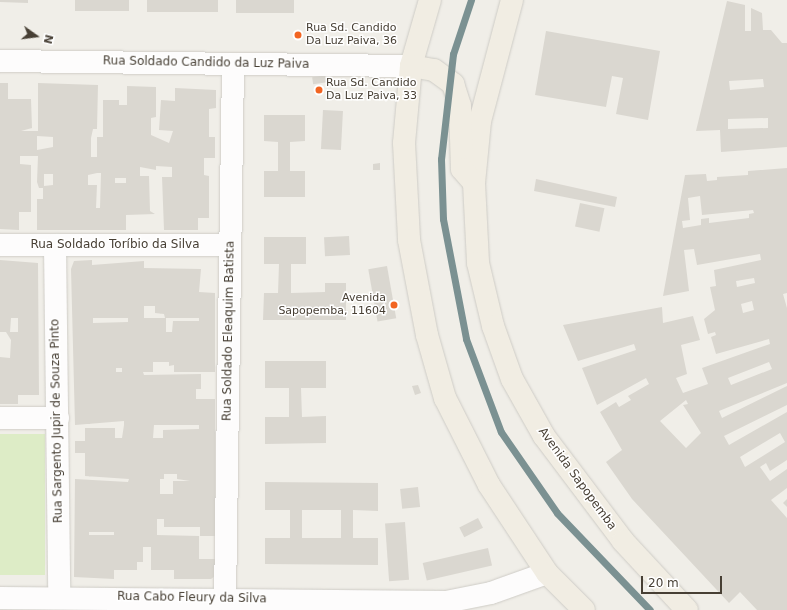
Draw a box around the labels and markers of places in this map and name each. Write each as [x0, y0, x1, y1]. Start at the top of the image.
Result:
place label: Rua Sd. Candido Da Luz Paiva, 36 [306, 22, 397, 48]
marker: Rua Sd. Candido Da Luz Paiva, 36 [293, 30, 303, 40]
place label: Rua Sd. Candido Da Luz Paiva, 33 [326, 77, 417, 103]
marker: Rua Sd. Candido Da Luz Paiva, 33 [314, 85, 324, 95]
place label: Avenida Sapopemba, 11604 [278, 292, 386, 318]
marker: Avenida Sapopemba, 11604 [389, 300, 399, 310]

